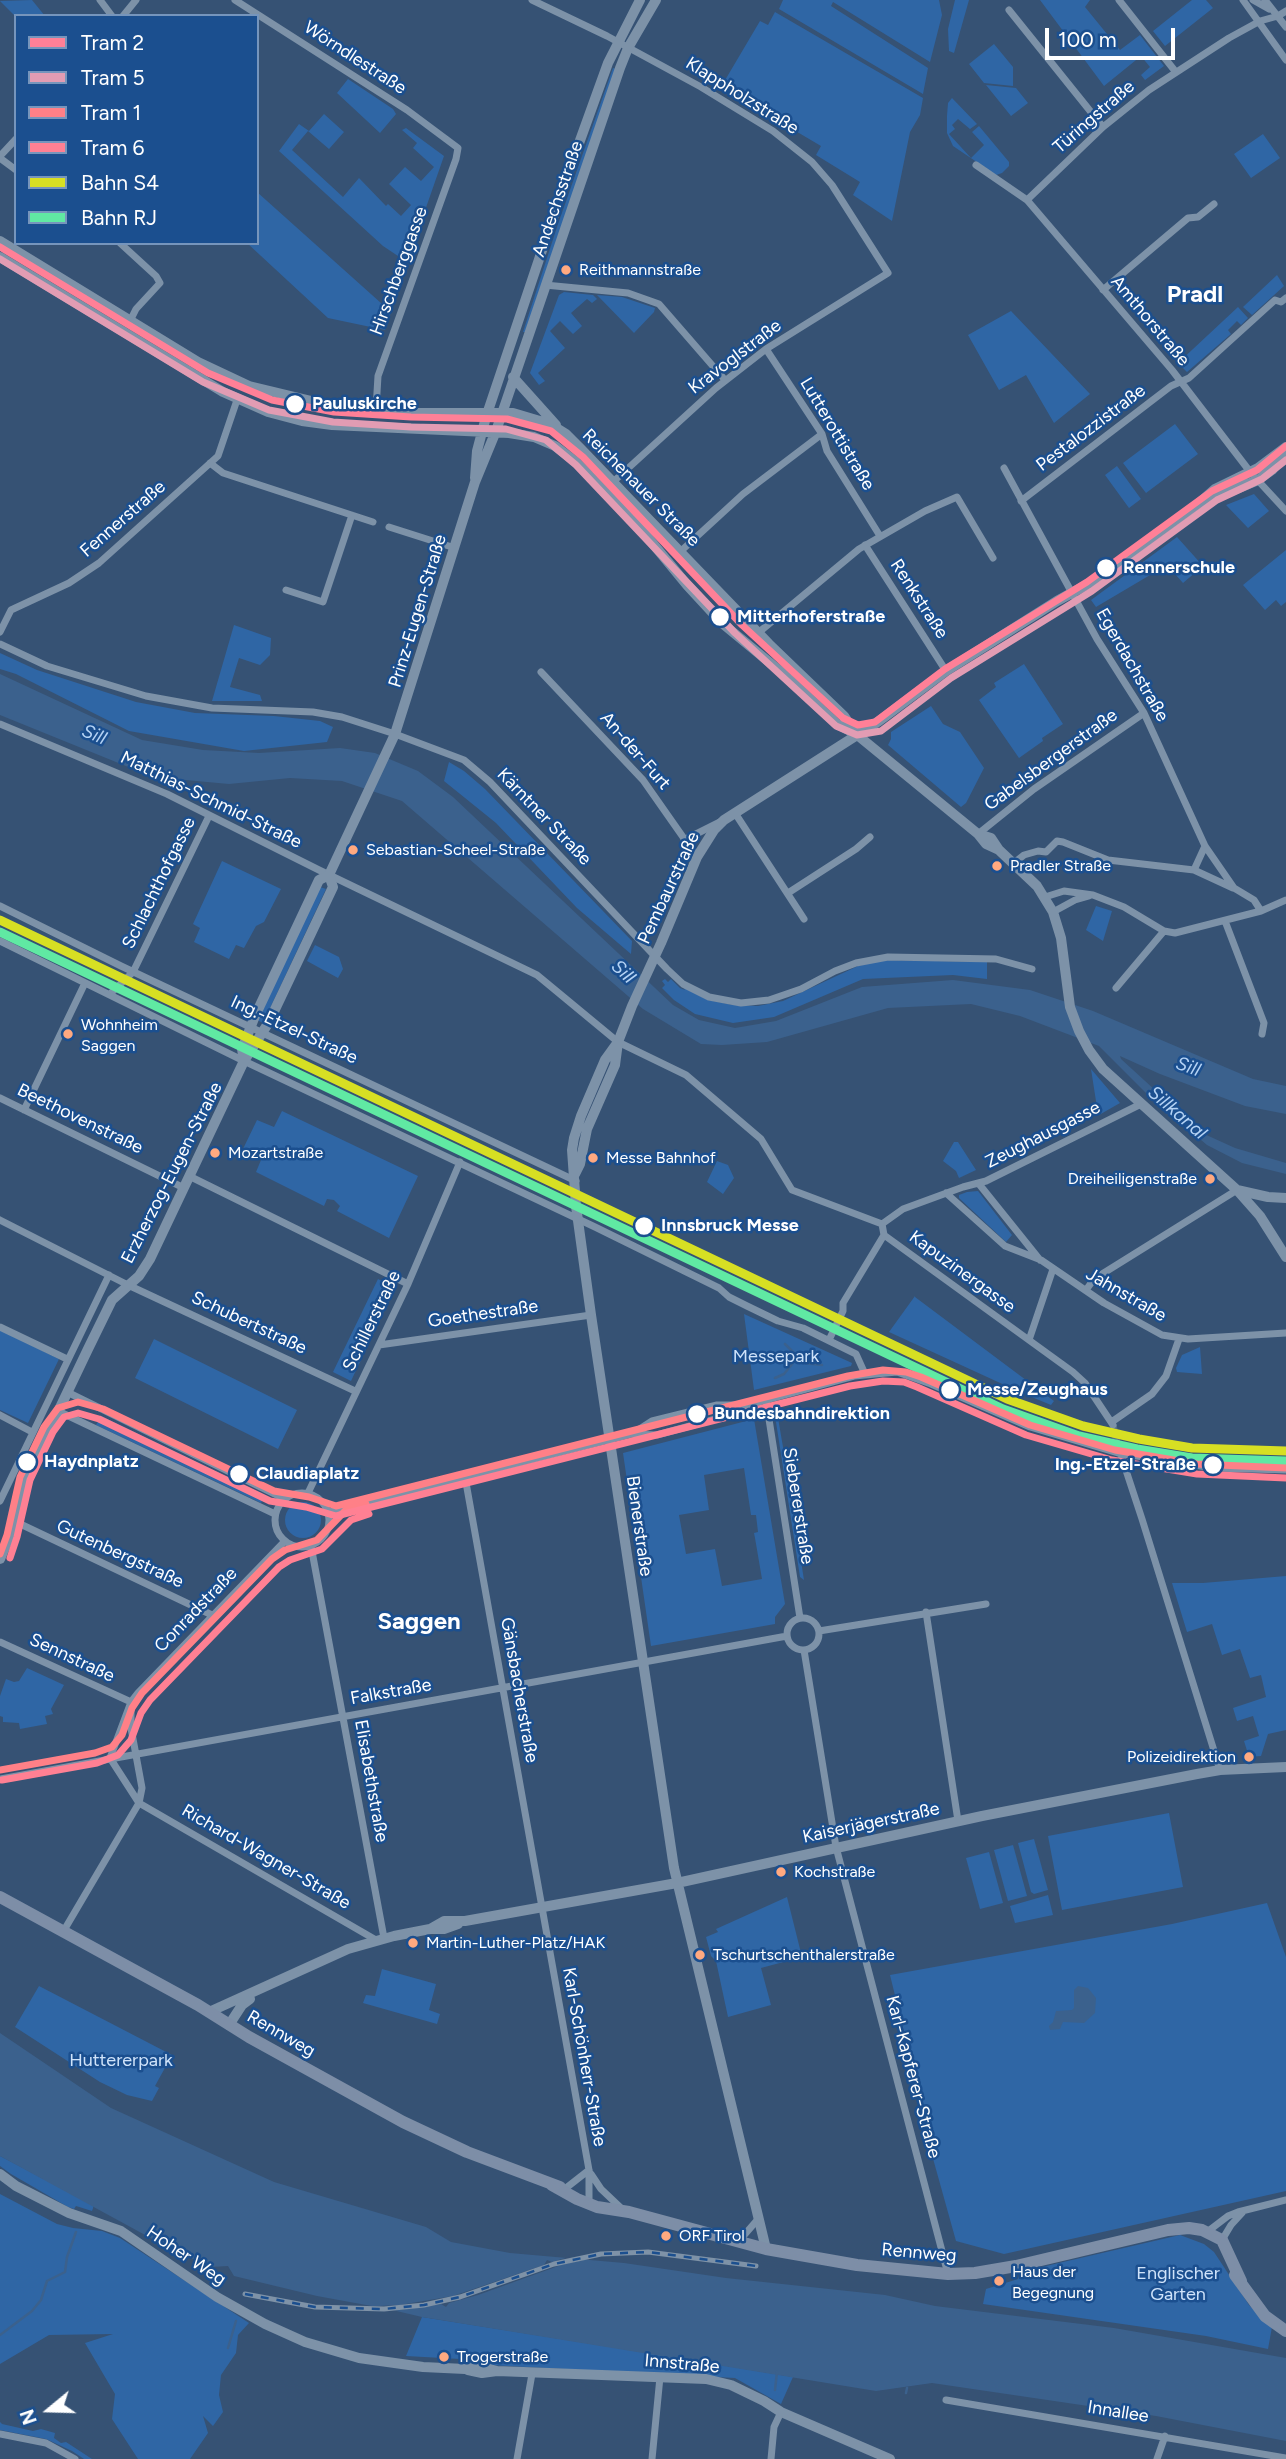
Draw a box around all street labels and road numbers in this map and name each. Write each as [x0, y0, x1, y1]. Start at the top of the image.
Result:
street label: Wörndlestraße [300, 17, 410, 99]
street label: Klappholzstraße [682, 53, 802, 139]
street label: Türingstraße [1049, 76, 1139, 158]
street label: Andechsstraße [528, 138, 588, 260]
street label: Hirschberggasse [366, 204, 432, 338]
street label: Amthorstraße [1106, 271, 1194, 371]
street label: Kravoglstraße [684, 315, 786, 399]
street label: Lutterottistraße [795, 374, 879, 494]
street label: Pestalozzistraße [1032, 380, 1150, 476]
street label: Reichenauer Straße [578, 425, 704, 551]
street label: Fennerstraße [76, 476, 170, 562]
street label: Prinz-Eugen-Straße [384, 532, 452, 690]
street label: Renkstraße [885, 555, 953, 643]
street label: Egerdachstraße [1091, 605, 1173, 725]
street label: Gabelsbergerstraße [980, 705, 1122, 815]
street label: An-der-Furt [595, 708, 675, 794]
street label: Matthias-Schmid-Straße [117, 747, 305, 853]
street label: Kärntner Straße [492, 764, 596, 870]
street label: Schlachthofgasse [118, 814, 200, 952]
street label: Pembaurstraße [633, 828, 705, 948]
street label: Ing.-Etzel-Straße [227, 991, 361, 1069]
street label: Beethovenstraße [14, 1079, 146, 1159]
street label: Erzherzog-Eugen-Straße [117, 1079, 227, 1267]
street label: Zeughausgasse [982, 1097, 1104, 1173]
street label: Kapuzinergasse [905, 1226, 1019, 1318]
street label: Jahnstraße [1082, 1263, 1170, 1327]
street label: Schillerstraße [338, 1267, 406, 1375]
street label: Schubertstraße [188, 1287, 310, 1359]
street label: Goethestraße [427, 1296, 539, 1332]
street label: Siebererstraße [778, 1446, 818, 1566]
street label: Bienerstraße [621, 1474, 657, 1578]
street label: Gutenbergstraße [53, 1515, 187, 1593]
street label: Conradstraße [150, 1563, 242, 1657]
street label: Gänsbacherstraße [496, 1616, 542, 1764]
street label: Sennstraße [26, 1629, 118, 1687]
street label: Falkstraße [349, 1674, 433, 1710]
street label: Elisabethstraße [350, 1718, 392, 1844]
street label: Kaiserjägerstraße [801, 1798, 941, 1848]
street label: Richard-Wagner-Straße [178, 1800, 354, 1914]
street label: Karl-Schönherr-Straße [558, 1966, 610, 2148]
street label: Karl-Kapferer-Straße [881, 1993, 945, 2161]
street label: Rennweg [243, 2006, 319, 2062]
street label: Hoher Weg [142, 2222, 230, 2290]
street label: Rennweg [881, 2239, 957, 2267]
street label: Innstraße [644, 2350, 720, 2378]
street label: Innallee [1086, 2397, 1150, 2427]

